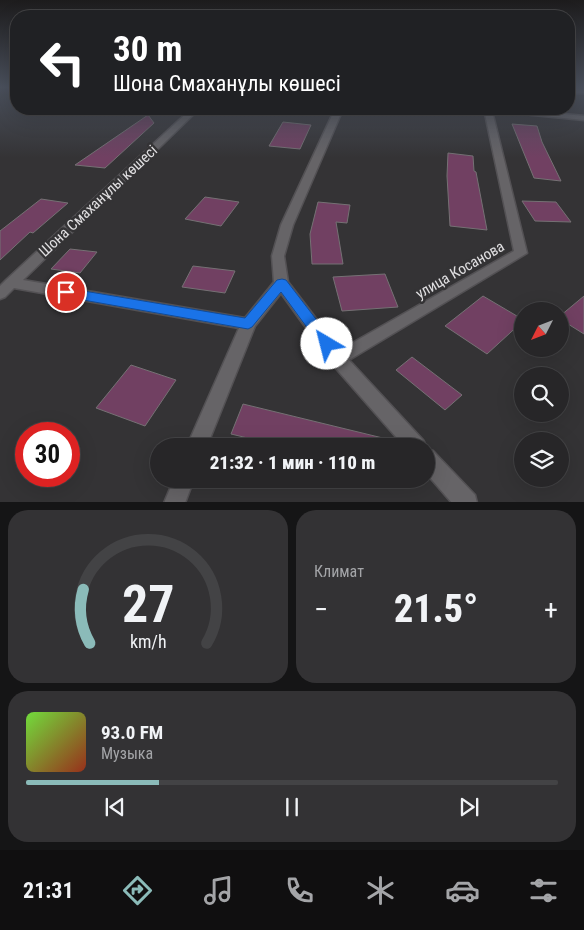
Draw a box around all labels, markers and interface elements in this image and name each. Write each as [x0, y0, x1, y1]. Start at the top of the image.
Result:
text: 30 m [113, 29, 182, 70]
icon: left [30, 30, 95, 95]
text: Шона Смаханұлы көшесі [113, 71, 341, 96]
street label: Шона Смаханұлы көшесі [35, 141, 161, 261]
street label: улица Косанова [412, 237, 508, 303]
pin [45, 271, 87, 313]
icon: arrive [52, 278, 80, 306]
north arrow [514, 302, 569, 358]
map controls [514, 302, 569, 487]
position arrow [300, 317, 352, 369]
button: search [514, 367, 569, 422]
speed limit sign: 30 [15, 422, 80, 487]
button: layers [514, 432, 569, 487]
text: 21:32 · 1 мин · 110 m [210, 451, 375, 474]
text: Климат [314, 562, 364, 581]
text: 27 [122, 574, 174, 635]
text: 21.5° [394, 587, 478, 631]
text: − [314, 593, 328, 626]
text: + [544, 593, 558, 626]
text: km/h [130, 631, 166, 652]
text: 93.0 FM [101, 721, 163, 744]
text: Музыка [101, 744, 153, 763]
icon: previous [101, 793, 129, 821]
icon: pause [278, 793, 306, 821]
icon: next [455, 793, 483, 821]
icon: directions [120, 873, 155, 908]
icon: music [201, 873, 236, 908]
icon: phone [282, 873, 317, 908]
icon: climate [363, 873, 398, 908]
icon: car [445, 873, 480, 908]
icon: filters [526, 873, 561, 908]
text: 21:31 [23, 878, 74, 903]

